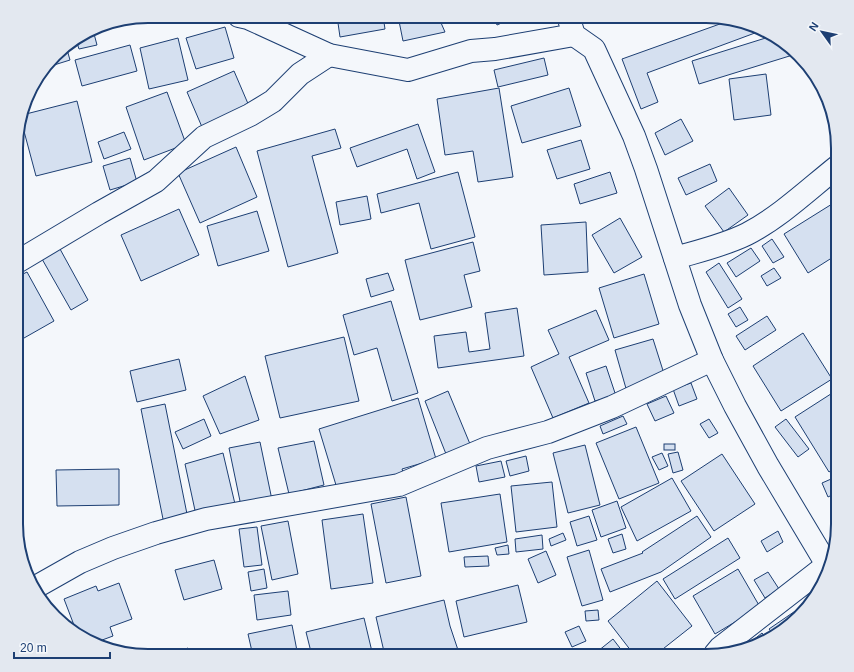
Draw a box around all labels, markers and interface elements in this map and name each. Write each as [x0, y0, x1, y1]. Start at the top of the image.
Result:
north arrow [802, 12, 842, 52]
text: N [806, 20, 821, 33]
scale bar [14, 634, 110, 660]
text: 20 m [20, 641, 47, 655]

